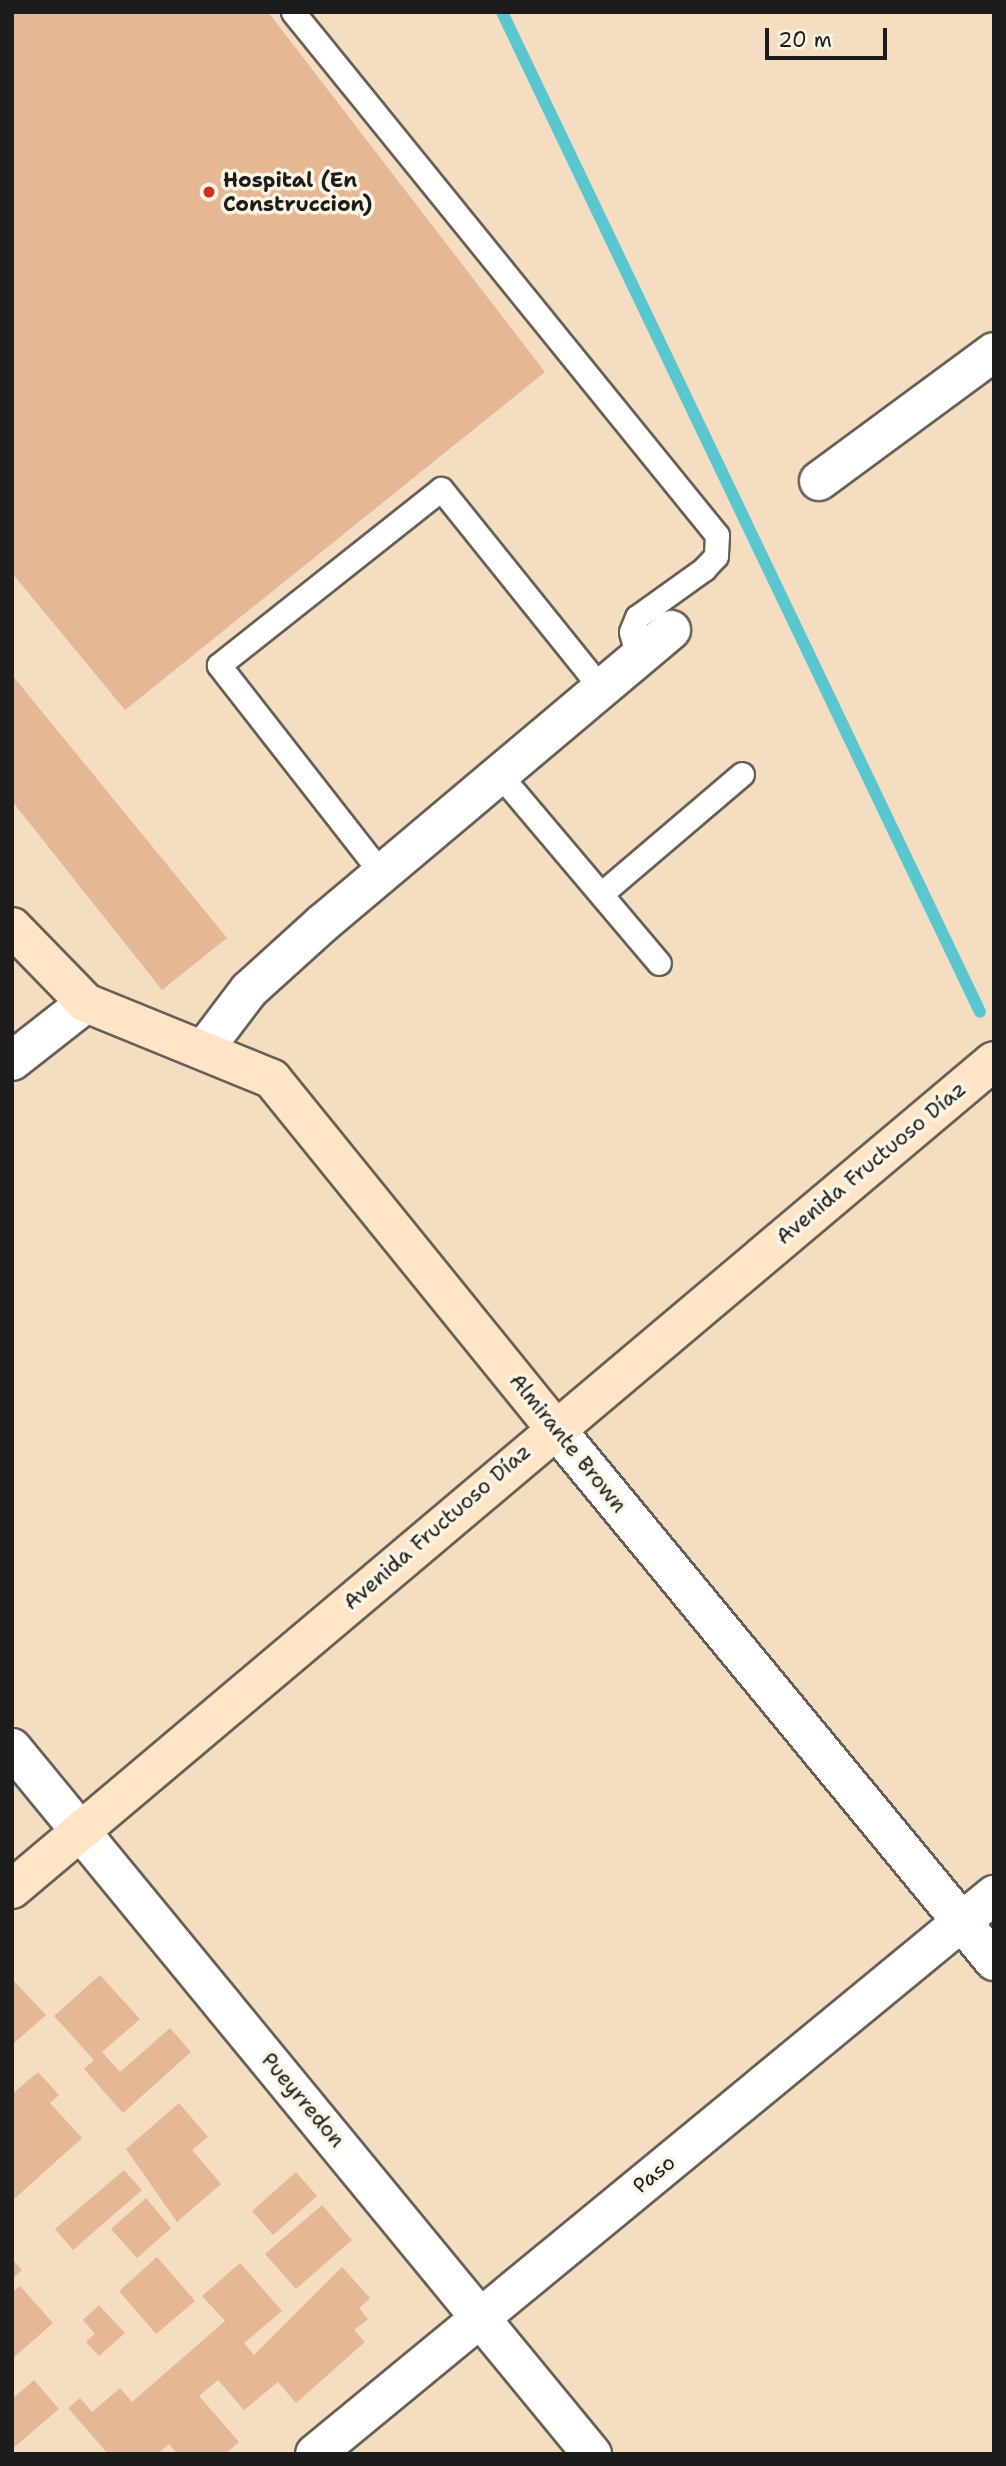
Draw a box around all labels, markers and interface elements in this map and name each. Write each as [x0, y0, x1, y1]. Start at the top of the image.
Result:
scale bar [768, 14, 890, 58]
text: 20 m [778, 26, 832, 54]
place label: Hospital (En Construccion) [223, 167, 373, 217]
marker: Hospital (En Construccion) [201, 184, 217, 200]
street label: Avenida Fructuoso Díaz [771, 1076, 971, 1250]
street label: Almirante Brown [504, 1368, 632, 1518]
street label: Avenida Fructuoso Díaz [338, 1439, 536, 1615]
street label: Pueyrredon [256, 2048, 350, 2152]
street label: Paso [628, 2149, 680, 2199]

